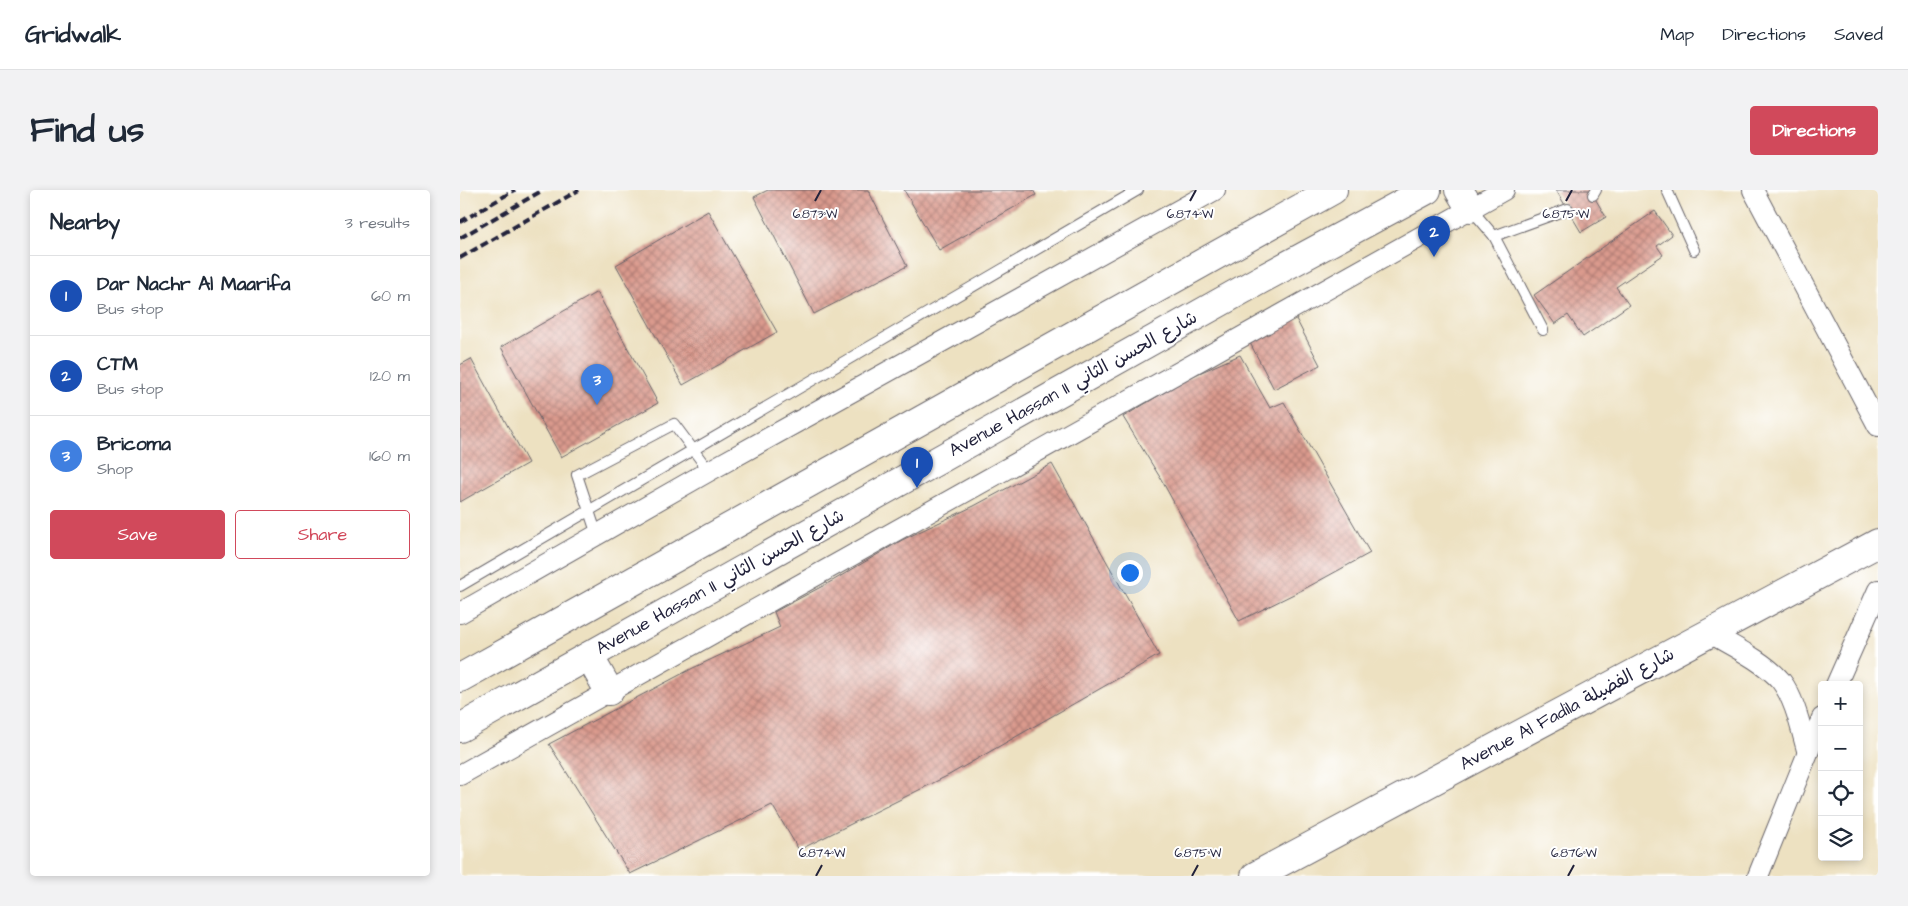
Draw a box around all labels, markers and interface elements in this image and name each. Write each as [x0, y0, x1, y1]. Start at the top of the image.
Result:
text: Gridwalk [25, 18, 121, 52]
text: Map [1660, 22, 1694, 47]
text: Directions [1722, 22, 1806, 47]
text: Saved [1834, 22, 1883, 47]
text: Find us [30, 106, 144, 155]
button: Directions [1750, 106, 1878, 155]
text: 6.873°W [793, 206, 838, 223]
text: 6.874°W [1167, 206, 1214, 223]
text: 6.875°W [1543, 206, 1590, 223]
text: Nearby [50, 208, 120, 237]
text: 3 results [345, 212, 410, 234]
pin: 2 [1418, 216, 1450, 257]
text: Dar Nachr Al Maarifa [97, 271, 290, 298]
text: 1 [65, 285, 67, 307]
text: 60 m [371, 285, 410, 307]
text: Bus stop [97, 298, 163, 320]
street label: Avenue Hassan II شارع الحسن الثاني [944, 305, 1203, 466]
text: CTM [97, 351, 138, 378]
pin: 3 [581, 364, 613, 405]
text: 2 [61, 365, 71, 387]
text: 120 m [370, 365, 410, 387]
text: Bus stop [97, 378, 163, 400]
text: Bricoma [97, 431, 171, 458]
text: 3 [62, 445, 70, 467]
text: 160 m [369, 445, 410, 467]
pin: 1 [901, 447, 933, 488]
text: Shop [97, 458, 133, 480]
street label: Avenue Hassan II شارع الحسن الثاني [591, 503, 850, 664]
button: Save [50, 510, 225, 559]
button: Share [235, 510, 410, 559]
your location [1117, 560, 1143, 586]
street label: Avenue Al Fadila شارع الفضيلة [1455, 642, 1679, 776]
map controls [1818, 681, 1863, 861]
button: + [1818, 681, 1863, 726]
button: − [1818, 726, 1863, 771]
button: locate [1818, 771, 1863, 816]
button: layers [1818, 816, 1863, 861]
text: 6.874°W [799, 845, 846, 862]
text: 6.875°W [1175, 845, 1222, 862]
text: 6.876°W [1551, 845, 1598, 862]

